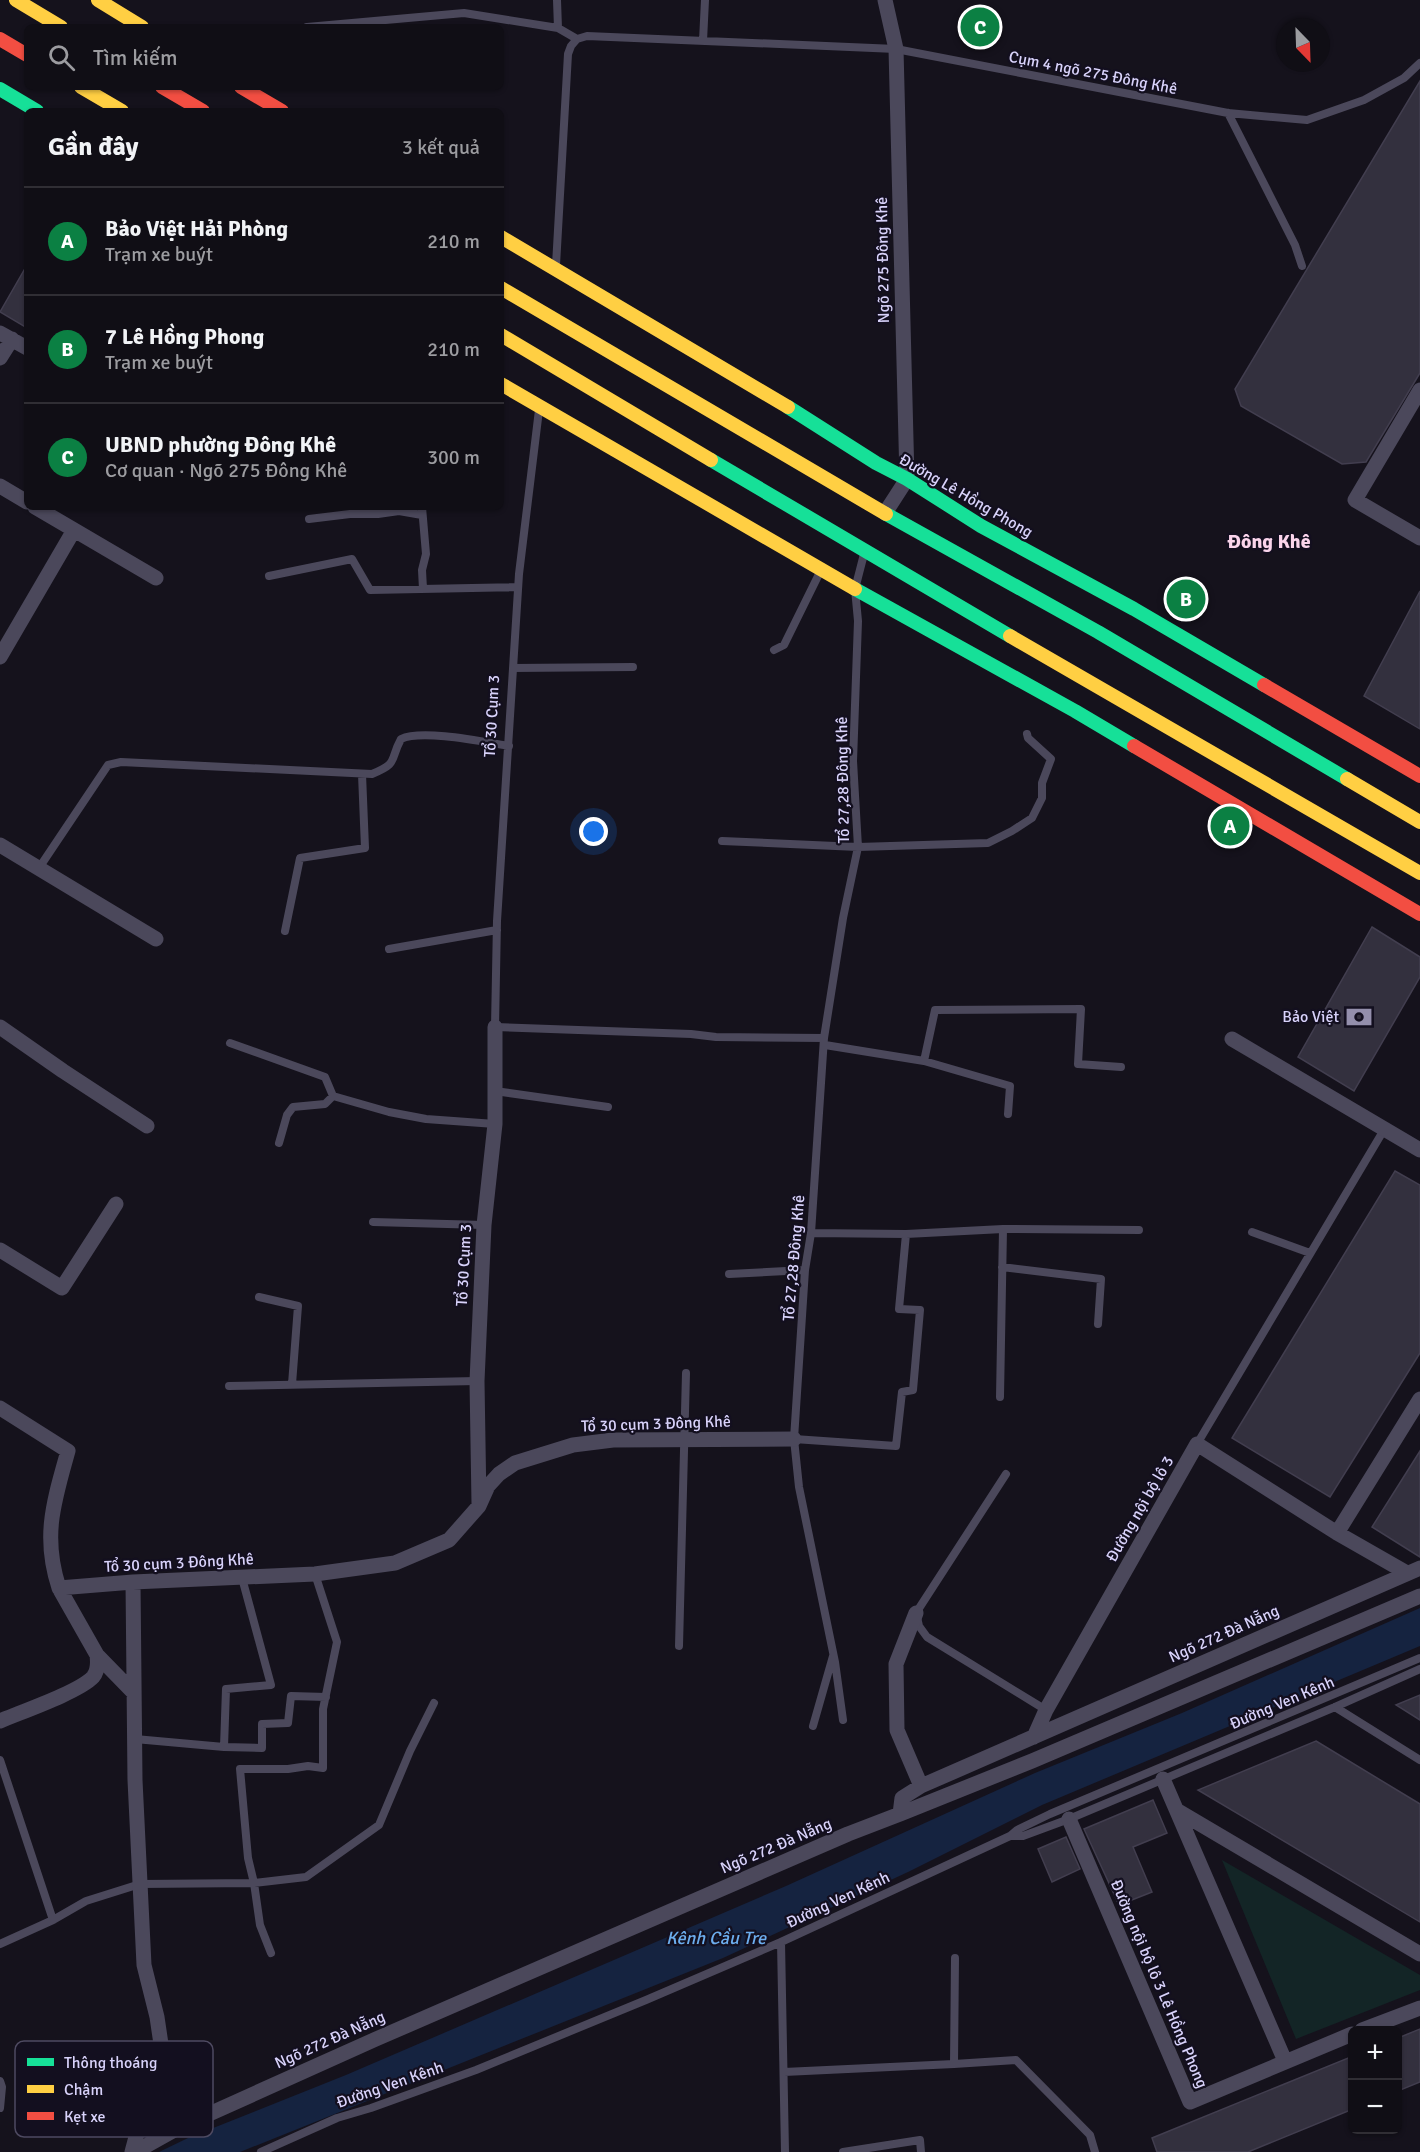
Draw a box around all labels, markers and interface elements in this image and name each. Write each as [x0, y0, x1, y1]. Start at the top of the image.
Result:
pin: C [960, 4, 1000, 50]
north arrow [1276, 18, 1330, 72]
search box [24, 24, 504, 90]
icon: search [45, 41, 78, 74]
text: Tìm kiếm [93, 44, 178, 71]
street label: Cụm 4 ngõ 275 Đông Khê [1007, 47, 1179, 99]
text: Gần đây [48, 131, 138, 163]
text: 3 kết quả [402, 135, 480, 160]
street label: Ngõ 275 Đông Khê [872, 197, 894, 323]
text: Bảo Việt Hải Phòng [105, 215, 288, 242]
text: A [61, 229, 74, 254]
text: 210 m [427, 229, 480, 254]
text: Trạm xe buýt [105, 242, 213, 267]
text: 7 Lê Hồng Phong [105, 323, 264, 350]
text: B [61, 337, 74, 362]
text: 210 m [427, 337, 480, 362]
text: Trạm xe buýt [105, 350, 213, 375]
text: UBND phường Đông Khê [105, 431, 336, 458]
text: C [61, 445, 74, 470]
text: 300 m [427, 445, 480, 470]
street label: Đường Lê Hồng Phong [896, 450, 1036, 542]
text: Cơ quan · Ngõ 275 Đông Khê [105, 458, 347, 483]
district label: Đông Khê [1227, 529, 1311, 554]
pin: B [1166, 576, 1206, 622]
street label: Tổ 30 Cụm 3 [480, 674, 504, 758]
street label: Tổ 27,28 Đông Khê [832, 717, 854, 843]
pin: A [1210, 804, 1250, 848]
your location [579, 817, 608, 846]
bank icon: Bảo Việt [1344, 1002, 1374, 1032]
place label: Bảo Việt [1282, 1007, 1339, 1027]
street label: Tổ 27,28 Đông Khê [779, 1194, 809, 1322]
street label: Tổ 30 Cụm 3 [452, 1223, 476, 1307]
street label: Tổ 30 cụm 3 Đông Khê [581, 1411, 731, 1437]
street label: Đường nội bộ lô 3 [1102, 1453, 1178, 1565]
street label: Tổ 30 cụm 3 Đông Khê [104, 1549, 254, 1577]
street label: Ngõ 272 Đà Nẵng [1166, 1601, 1282, 1667]
street label: Đường Ven Kênh [1227, 1672, 1337, 1734]
street label: Ngõ 272 Đà Nẵng [717, 1814, 835, 1878]
street label: Đường Ven Kênh [783, 1867, 893, 1933]
street label: Đường nội bộ lô 3 Lê Hồng Phong [1106, 1877, 1212, 2091]
water label: Kênh Cầu Tre [666, 1927, 767, 1949]
street label: Ngõ 272 Đà Nẵng [272, 2007, 388, 2073]
map controls [1348, 2026, 1402, 2134]
button: + [1348, 2026, 1402, 2080]
legend [15, 2041, 213, 2137]
text: Thông thoáng [64, 2053, 158, 2073]
street label: Đường Ven Kênh [334, 2057, 446, 2113]
text: Chậm [64, 2080, 103, 2100]
button: − [1348, 2080, 1402, 2134]
text: Kẹt xe [64, 2107, 105, 2127]

